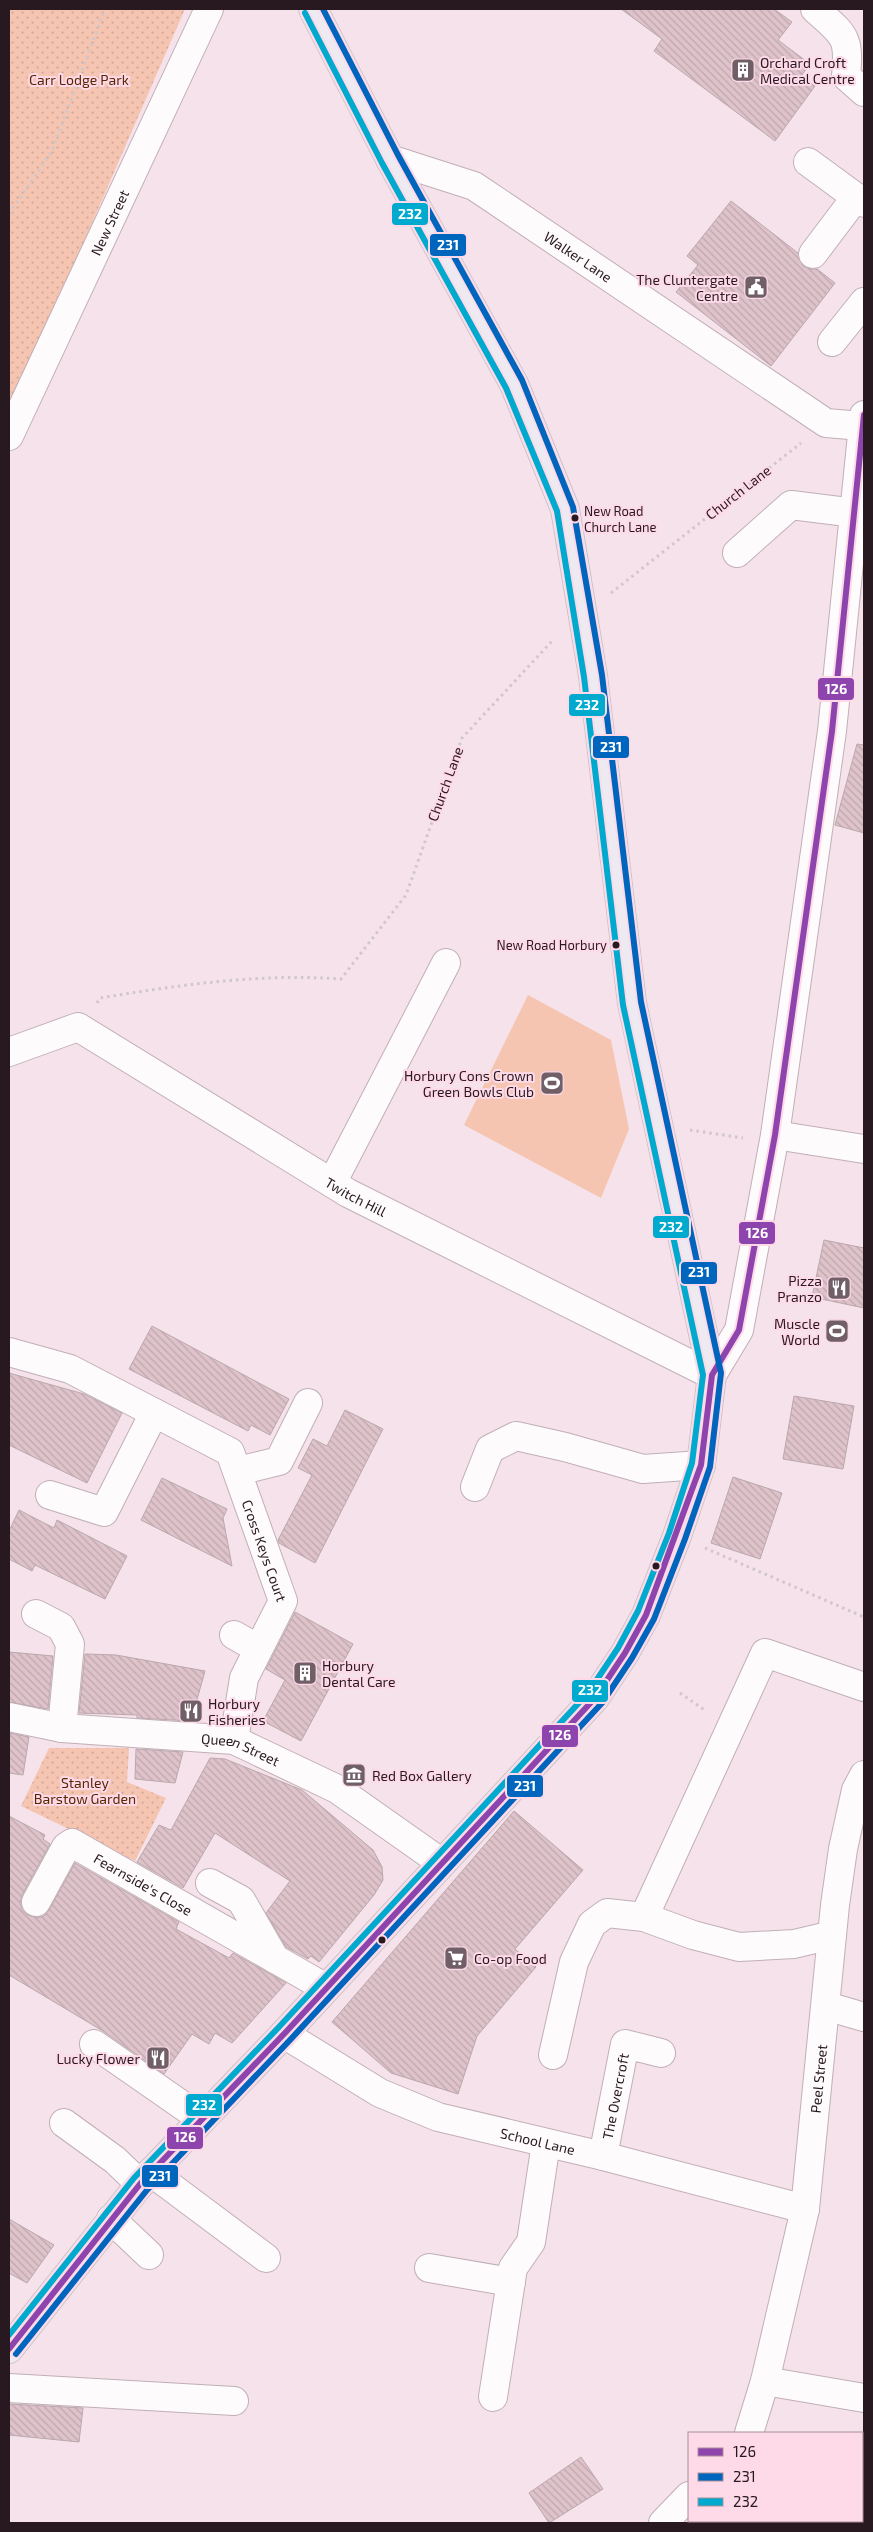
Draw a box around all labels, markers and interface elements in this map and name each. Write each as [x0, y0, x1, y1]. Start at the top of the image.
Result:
place label: Orchard Croft Medical Centre [760, 54, 855, 87]
building icon: Orchard Croft Medical Centre [730, 57, 756, 83]
park label: Carr Lodge Park [29, 71, 129, 88]
street label: New Street [86, 187, 132, 258]
line badge: 232 [391, 202, 429, 226]
text: 232 [398, 205, 422, 222]
street label: Walker Lane [541, 227, 616, 285]
line badge: 231 [429, 233, 467, 257]
text: 231 [437, 236, 459, 253]
place label: The Cluntergate Centre [636, 271, 738, 304]
public building icon: The Cluntergate Centre [743, 274, 769, 300]
street label: Church Lane [702, 461, 774, 523]
place label: New Road Church Lane [584, 503, 657, 535]
marker: New Road Church Lane [570, 513, 580, 523]
line badge: 126 [817, 677, 855, 701]
text: 126 [825, 680, 847, 697]
line badge: 232 [568, 693, 606, 717]
text: 232 [575, 696, 599, 713]
line badge: 231 [592, 735, 630, 759]
text: 231 [600, 738, 622, 755]
street label: Church Lane [424, 744, 466, 824]
place label: New Road Horbury [496, 937, 607, 953]
marker: New Road Horbury [611, 940, 621, 950]
place label: Horbury Cons Crown Green Bowls Club [404, 1067, 534, 1100]
sports icon: Horbury Cons Crown Green Bowls Club [539, 1070, 565, 1096]
street label: Twitch Hill [322, 1173, 390, 1220]
line badge: 232 [652, 1215, 690, 1239]
text: 232 [659, 1218, 683, 1235]
line badge: 126 [738, 1221, 776, 1245]
text: 126 [746, 1224, 768, 1241]
line badge: 231 [680, 1261, 718, 1285]
text: 231 [688, 1263, 710, 1280]
place label: Pizza Pranzo [777, 1272, 822, 1305]
restaurant icon: Pizza Pranzo [826, 1275, 852, 1301]
place label: Muscle World [774, 1315, 820, 1348]
sports icon: Muscle World [824, 1318, 850, 1344]
street label: Cross Keys Court [239, 1497, 291, 1604]
unlabelled marker [651, 1561, 661, 1571]
place label: Horbury Dental Care [322, 1657, 396, 1690]
building icon: Horbury Dental Care [292, 1660, 318, 1686]
line badge: 232 [571, 1679, 609, 1703]
text: 232 [578, 1681, 602, 1698]
place label: Horbury Fisheries [208, 1695, 266, 1728]
restaurant icon: Horbury Fisheries [178, 1698, 204, 1724]
line badge: 126 [541, 1724, 579, 1748]
text: 126 [549, 1726, 571, 1743]
street label: Queen Street [201, 1729, 283, 1769]
museum icon: Red Box Gallery [341, 1762, 367, 1788]
place label: Red Box Gallery [372, 1767, 472, 1784]
park label: Stanley Barstow Garden [34, 1774, 136, 1807]
line badge: 231 [506, 1774, 544, 1798]
text: 231 [514, 1777, 536, 1794]
street label: Fearnside's Close [91, 1849, 195, 1918]
unlabelled marker [377, 1935, 387, 1945]
supermarket icon: Co-op Food [443, 1945, 469, 1971]
place label: Co-op Food [474, 1950, 547, 1967]
street label: Peel Street [806, 2043, 830, 2114]
restaurant icon: Lucky Flower [145, 2045, 171, 2071]
place label: Lucky Flower [56, 2050, 140, 2067]
street label: The Overcroft [598, 2052, 632, 2141]
line badge: 232 [185, 2093, 223, 2117]
text: 232 [192, 2096, 216, 2113]
street label: School Lane [499, 2124, 577, 2158]
line badge: 126 [166, 2126, 204, 2150]
text: 126 [174, 2128, 196, 2145]
line badge: 231 [141, 2164, 179, 2188]
text: 231 [149, 2167, 171, 2184]
legend [688, 2432, 863, 2522]
text: 126 [733, 2442, 756, 2460]
text: 231 [733, 2467, 756, 2485]
text: 232 [733, 2492, 758, 2510]

